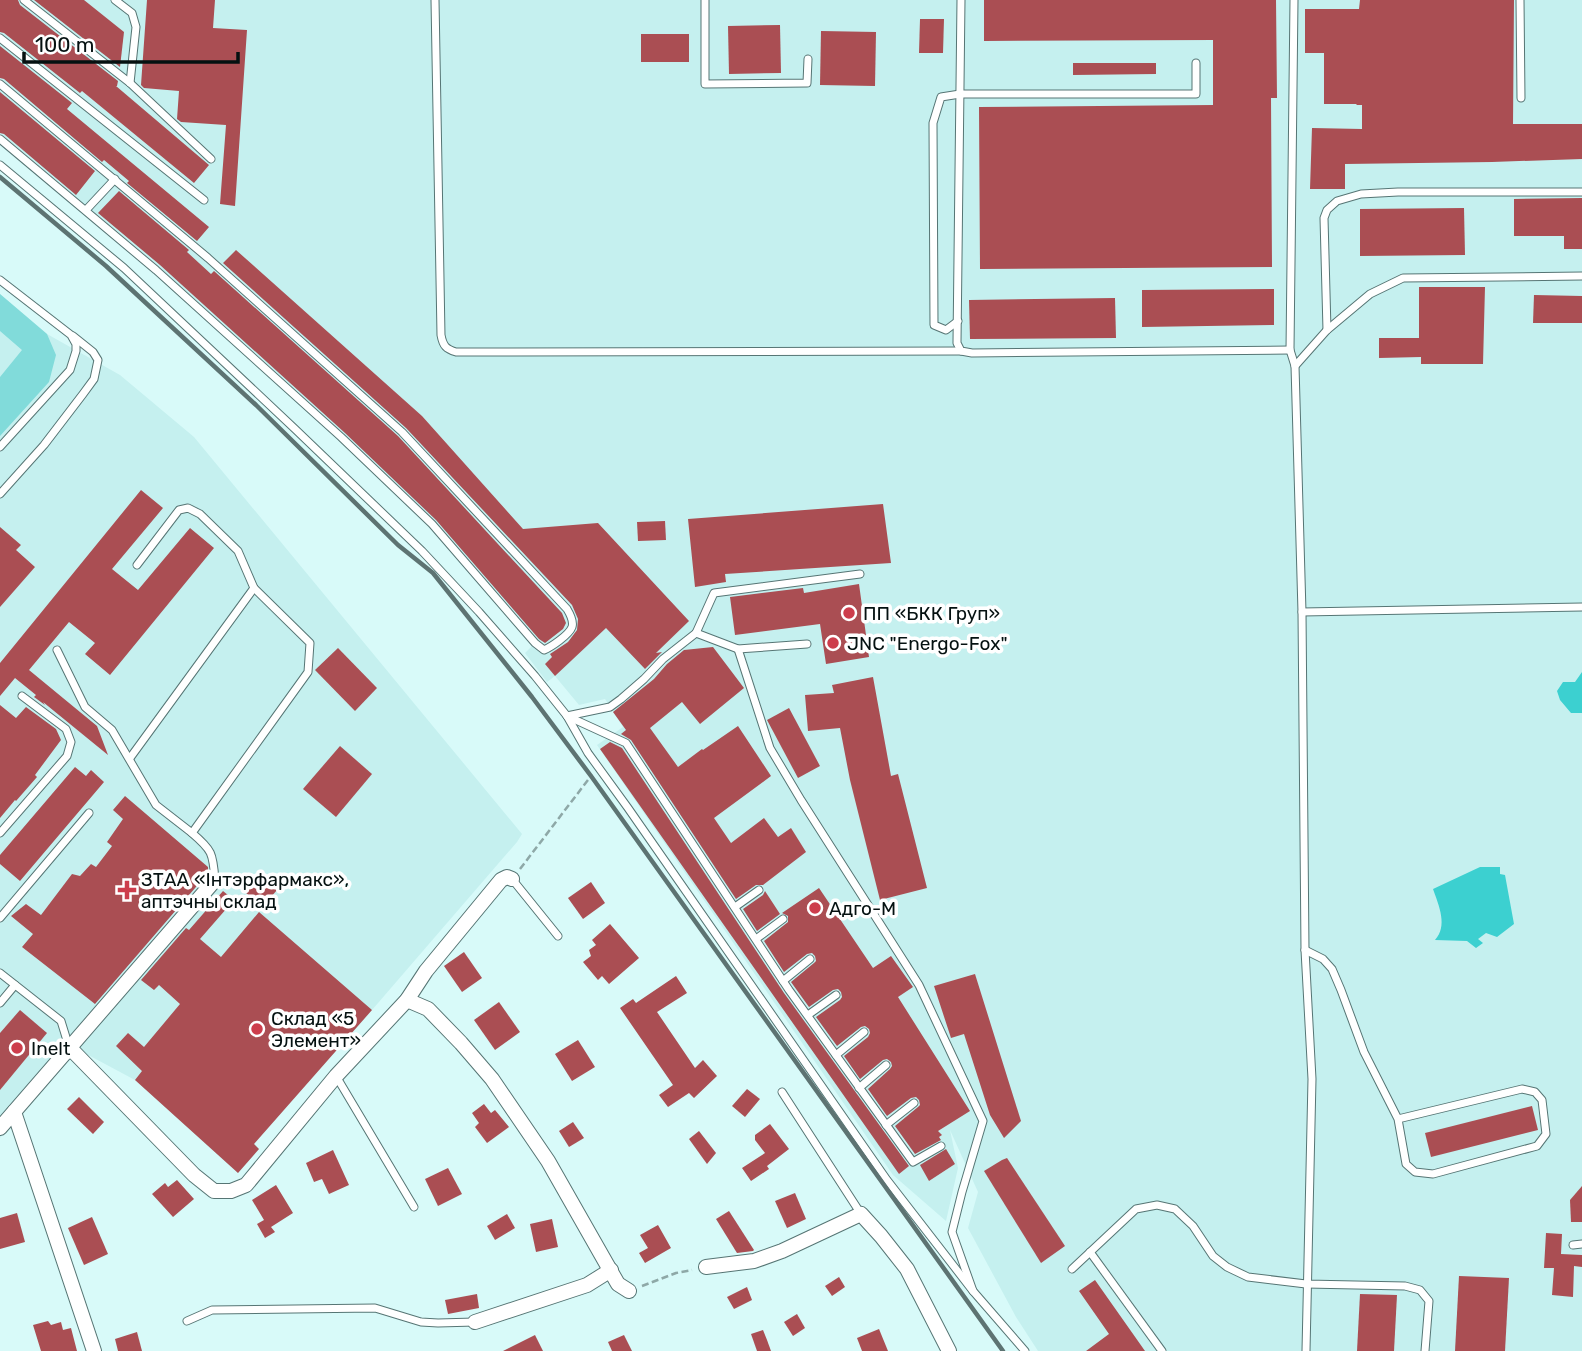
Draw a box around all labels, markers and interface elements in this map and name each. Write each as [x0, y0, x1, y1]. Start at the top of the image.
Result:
scale bar [24, 21, 238, 65]
text: 100 m [35, 32, 94, 57]
place label: ПП «БКК Груп» [863, 602, 1000, 625]
marker: ПП «БКК Груп» [841, 605, 857, 621]
place label: JNC "Energo-Fox" [847, 632, 1008, 655]
marker: JNC "Energo-Fox" [825, 635, 841, 651]
place label: ЗТАА «Інтэрфармакс», аптэчны склад [141, 868, 349, 913]
marker: ЗТАА «Інтэрфармакс», аптэчны склад [119, 882, 135, 898]
place label: Адго-М [829, 897, 896, 920]
marker: Адго-М [807, 900, 823, 916]
place label: Склад «5 Элемент» [271, 1007, 361, 1052]
marker: Склад «5 Элемент» [249, 1021, 265, 1037]
place label: Inelt [31, 1037, 71, 1060]
marker: Inelt [9, 1040, 25, 1056]

